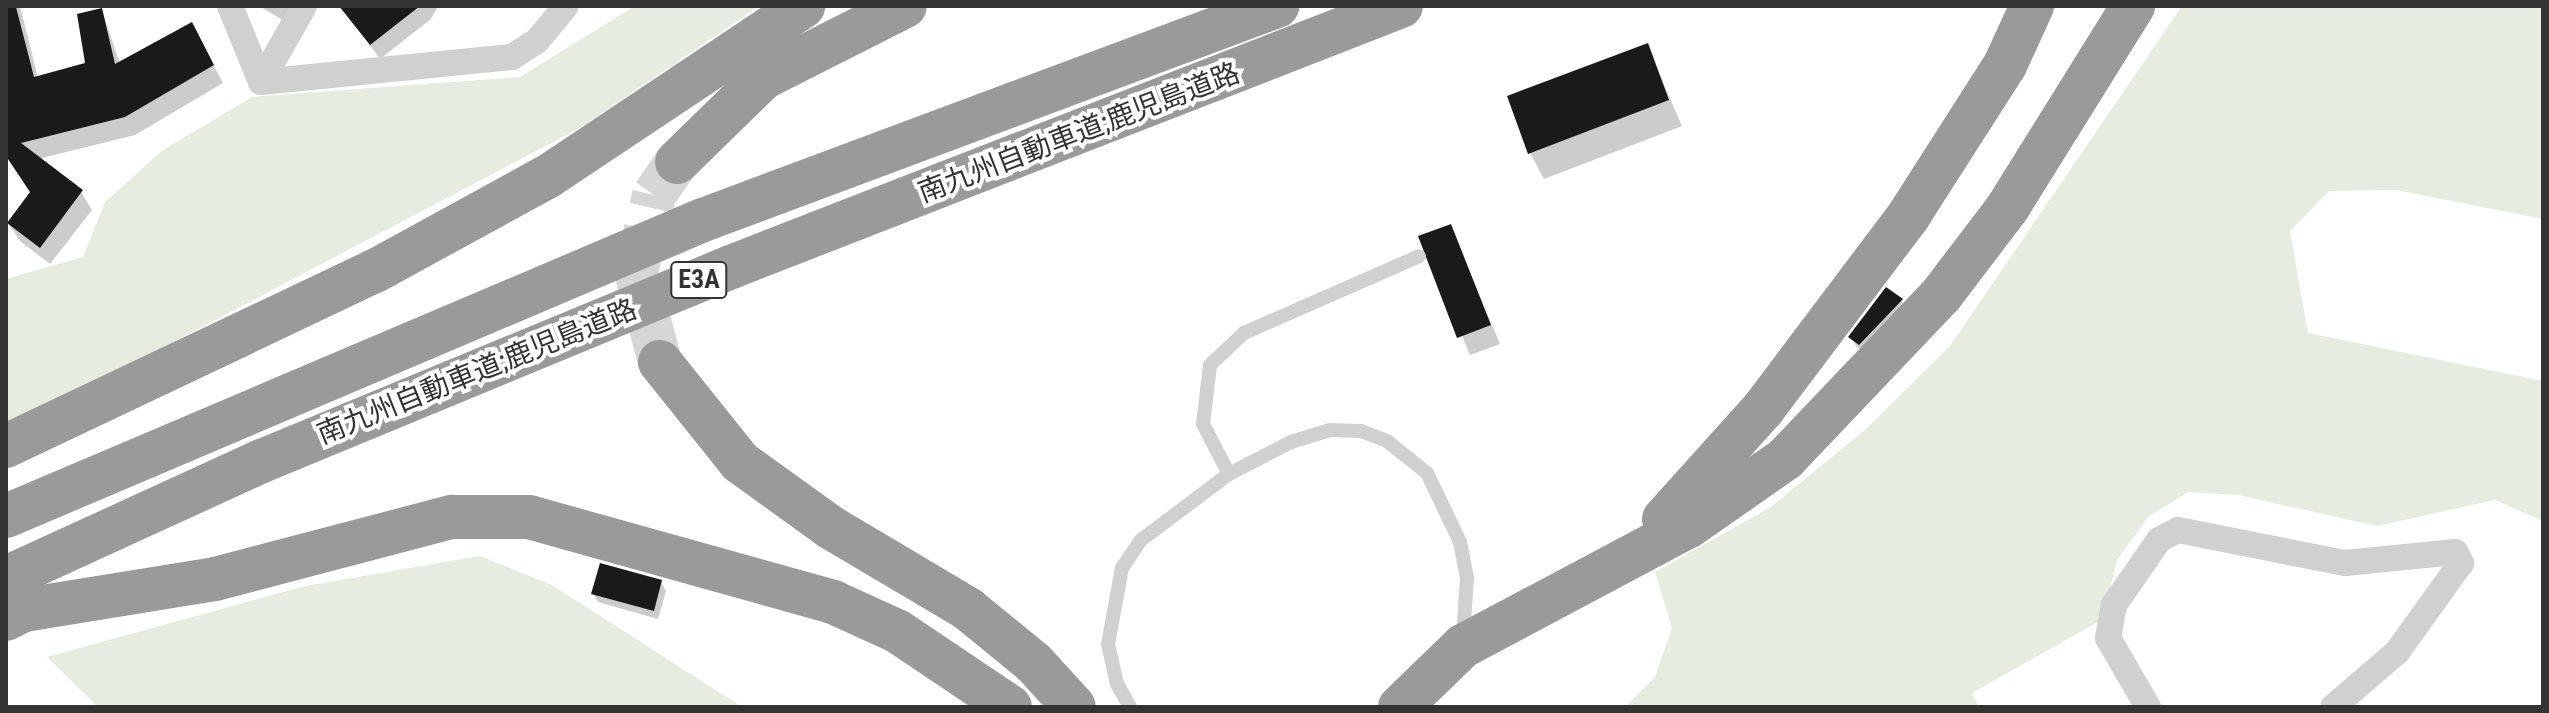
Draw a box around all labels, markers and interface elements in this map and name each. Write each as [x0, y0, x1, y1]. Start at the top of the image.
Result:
street label: 南九州自動車道;鹿児島道路 [913, 56, 1245, 210]
road number: E3A [669, 258, 729, 302]
street label: 南九州自動車道;鹿児島道路 [312, 292, 642, 452]

